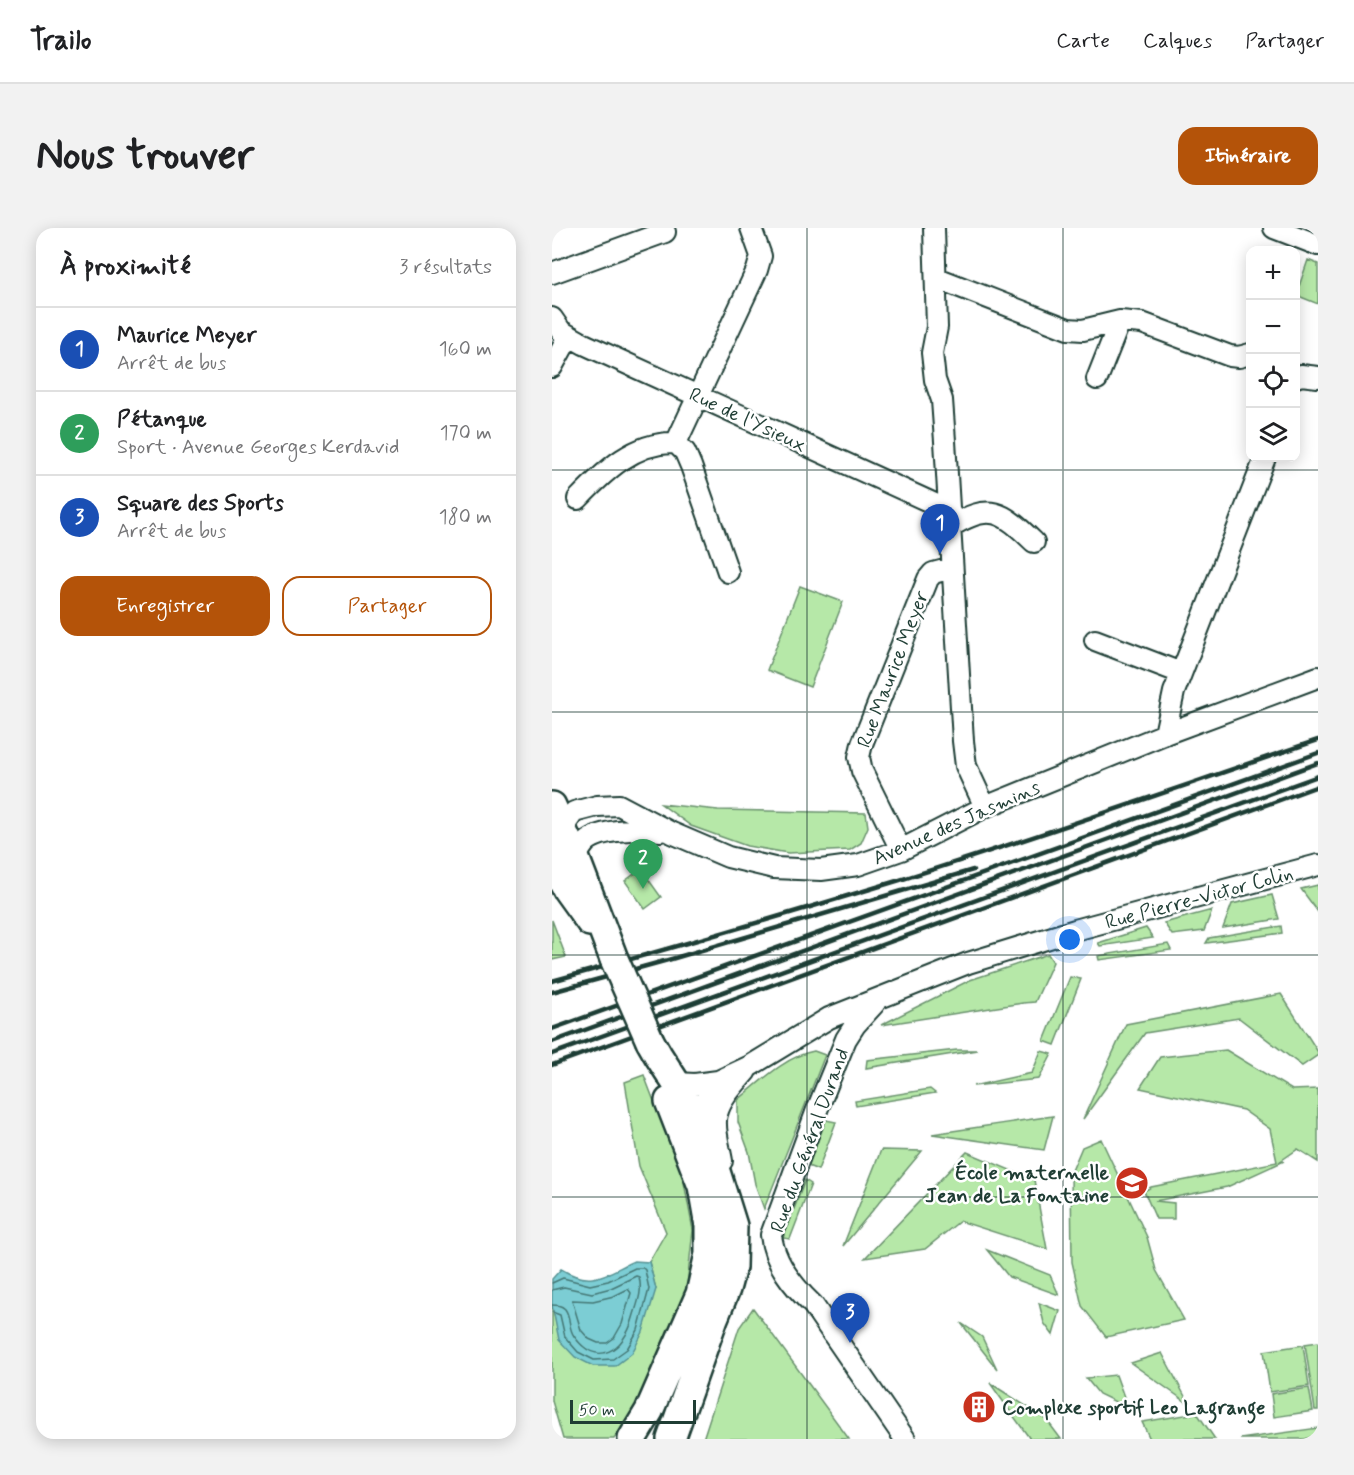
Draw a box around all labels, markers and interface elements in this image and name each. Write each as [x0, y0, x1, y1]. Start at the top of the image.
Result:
text: Trailo [30, 23, 91, 60]
text: Carte [1056, 27, 1110, 55]
text: Calques [1143, 27, 1212, 55]
text: Partager [1245, 27, 1324, 55]
button: Itinéraire [1178, 127, 1318, 185]
text: Nous trouver [36, 129, 254, 184]
map controls [1246, 246, 1300, 462]
button: + [1246, 246, 1300, 300]
text: À proximité [60, 250, 191, 284]
text: 3 résultats [399, 254, 492, 281]
button: − [1246, 300, 1300, 354]
text: Maurice Meyer [117, 322, 257, 350]
text: 1 [75, 336, 84, 363]
text: 160 m [439, 336, 492, 363]
text: Arrêt de bus [117, 350, 226, 377]
button: locate [1246, 354, 1300, 408]
street label: Rue de l'Ysieux [684, 381, 811, 459]
text: Pétanque [117, 406, 207, 434]
button: layers [1246, 408, 1300, 462]
text: 2 [75, 420, 84, 447]
text: 170 m [440, 420, 492, 447]
text: Sport · Avenue Georges Kerdavid [117, 434, 399, 461]
text: Square des Sports [117, 490, 284, 518]
text: 3 [75, 504, 84, 531]
text: 180 m [439, 504, 492, 531]
pin: 1 [920, 504, 960, 554]
text: Arrêt de bus [117, 518, 226, 545]
button: Enregistrer [60, 576, 270, 636]
button: Partager [282, 576, 492, 636]
street label: Rue Maurice Meyer [851, 587, 936, 752]
street label: Avenue des Jasmins [869, 774, 1045, 872]
pin: 2 [624, 840, 662, 889]
street label: Rue Pierre-Victor Colin [1102, 860, 1296, 937]
your location [1055, 925, 1084, 954]
street label: Rue du Général Durand [764, 1045, 856, 1236]
place label: École maternelle Jean de La Fontaine [925, 1159, 1110, 1210]
school or university icon: École maternelle Jean de La Fontaine [1114, 1165, 1150, 1201]
pin: 3 [830, 1294, 870, 1343]
building icon: Complexe sportif Leo Lagrange [961, 1389, 997, 1425]
place label: Complexe sportif Leo Lagrange [1002, 1395, 1265, 1424]
scale bar [570, 1397, 696, 1424]
text: 50 m [579, 1400, 615, 1421]

